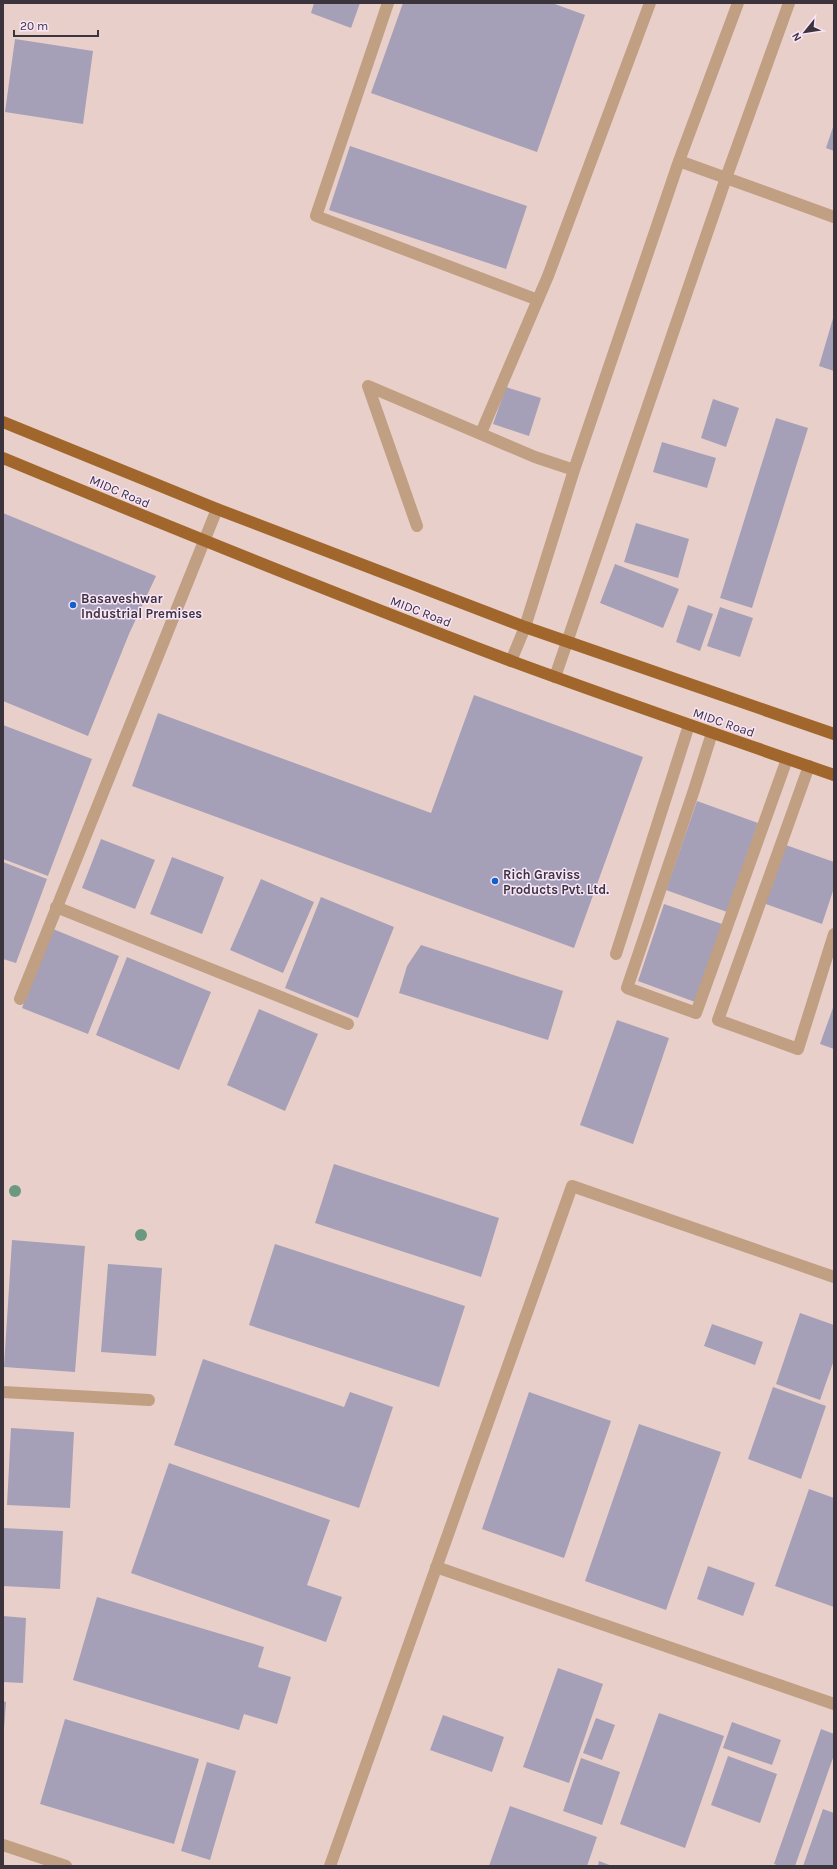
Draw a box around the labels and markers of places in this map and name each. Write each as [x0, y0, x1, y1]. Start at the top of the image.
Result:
place label: Basaveshwar Industrial Premises [81, 591, 202, 621]
marker: Basaveshwar Industrial Premises [68, 600, 78, 610]
place label: Rich Graviss Products Pvt. Ltd. [503, 867, 609, 897]
marker: Rich Graviss Products Pvt. Ltd. [490, 876, 500, 886]

